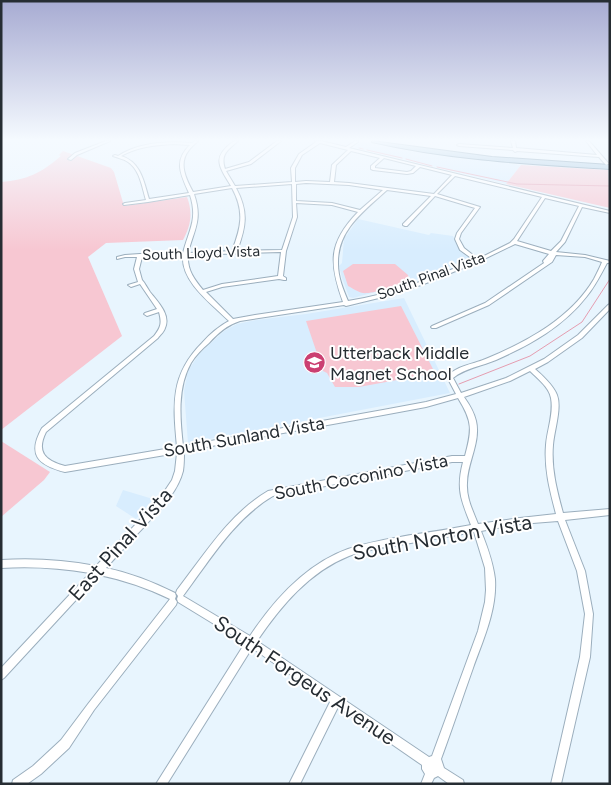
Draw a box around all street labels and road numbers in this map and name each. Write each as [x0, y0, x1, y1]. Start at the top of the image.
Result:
street label: South Lloyd Vista [142, 242, 260, 264]
street label: South Pinal Vista [375, 248, 487, 304]
street label: South Sunland Vista [162, 412, 326, 462]
street label: South Coconino Vista [272, 449, 450, 505]
street label: East Pinal Vista [63, 482, 177, 606]
street label: South Norton Vista [350, 509, 534, 565]
street label: South Forgeus Avenue [209, 610, 401, 750]

